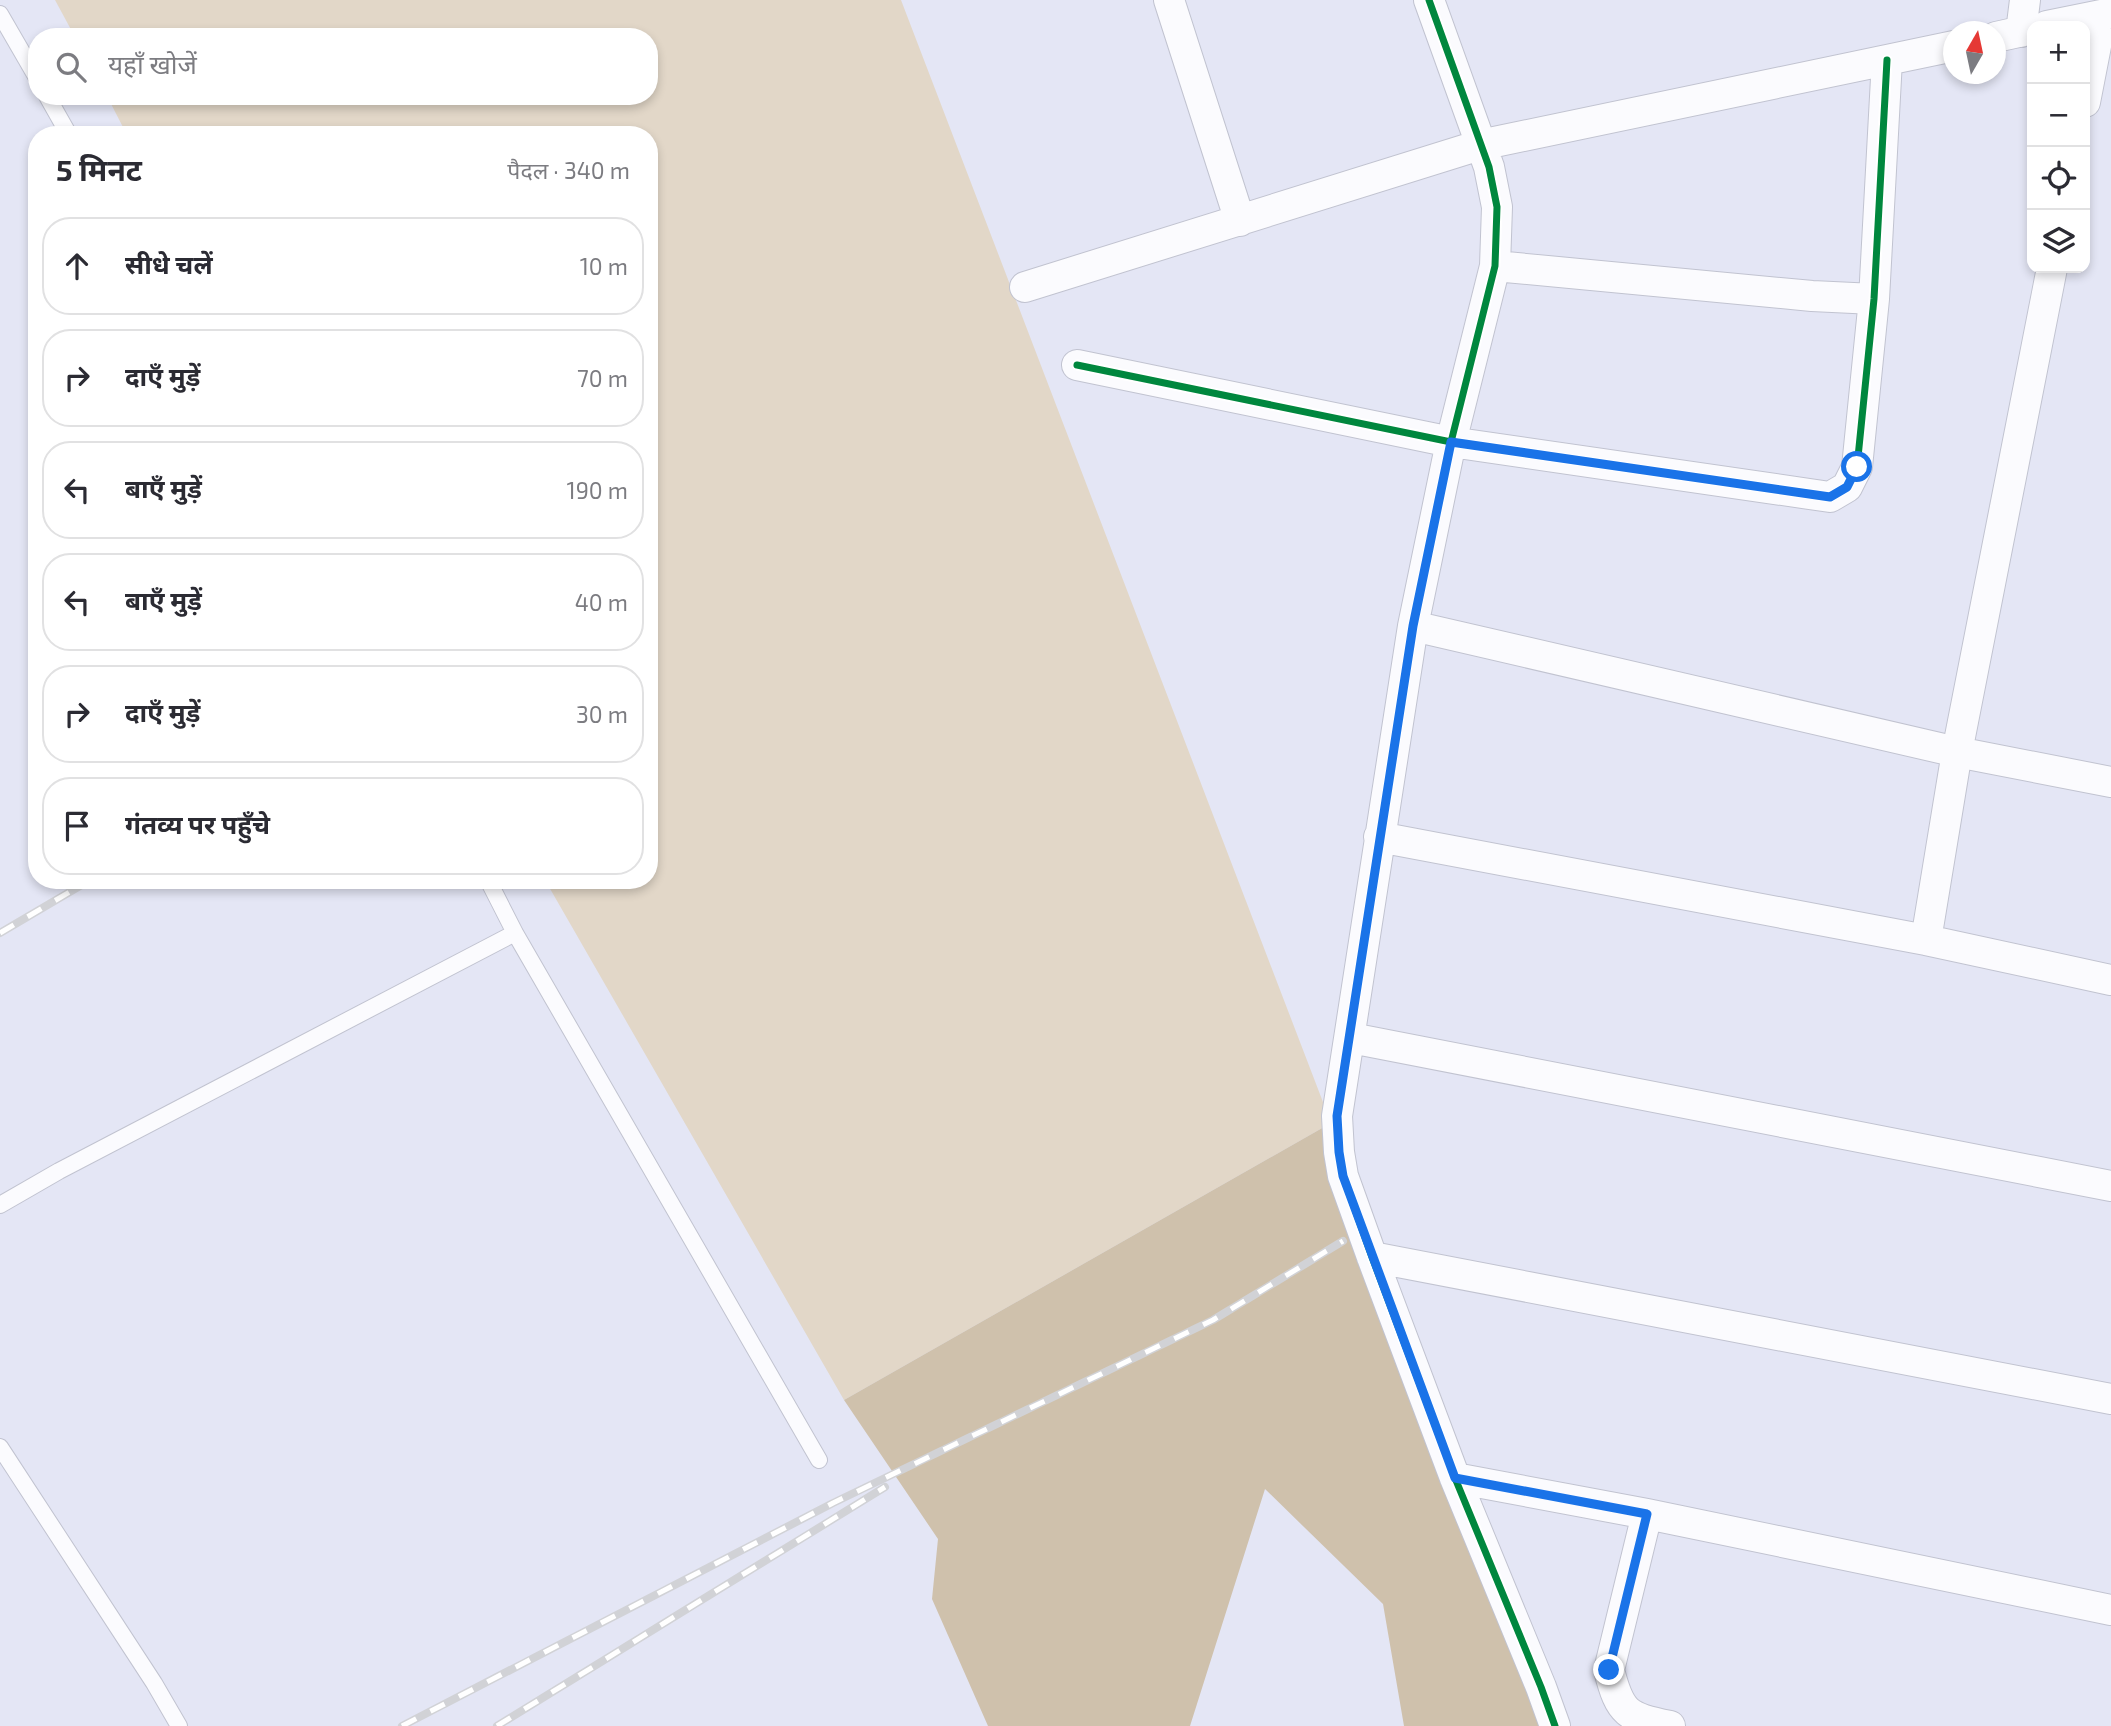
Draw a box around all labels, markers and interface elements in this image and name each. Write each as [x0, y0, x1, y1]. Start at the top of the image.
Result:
north arrow [1943, 21, 2006, 84]
map controls [2027, 21, 2090, 273]
button: + [2027, 21, 2090, 84]
search box [28, 28, 658, 105]
icon: search [52, 48, 90, 86]
text: यहाँ खोजें [108, 48, 197, 79]
button: − [2027, 84, 2090, 147]
button: locate [2027, 147, 2090, 210]
text: 5 मिनट [56, 151, 142, 187]
text: पैदल · 340 m [507, 156, 630, 184]
button: layers [2027, 210, 2090, 273]
icon: ahead [58, 247, 96, 285]
text: सीधे चलें [125, 248, 213, 279]
text: 10 m [580, 252, 628, 280]
icon: right [58, 359, 96, 397]
text: दाएँ मुड़ें [125, 360, 200, 391]
text: 70 m [577, 364, 628, 392]
route start [1841, 451, 1872, 482]
icon: left [58, 471, 96, 509]
text: बाएँ मुड़ें [125, 472, 202, 503]
text: 190 m [567, 476, 628, 504]
icon: left [58, 583, 96, 621]
text: बाएँ मुड़ें [125, 584, 202, 615]
text: 40 m [575, 588, 628, 616]
icon: right [58, 695, 96, 733]
text: दाएँ मुड़ें [125, 696, 200, 727]
text: 30 m [576, 700, 628, 728]
icon: arrive [58, 807, 96, 845]
text: गंतव्य पर पहुँचे [125, 808, 270, 839]
route end [1593, 1654, 1624, 1685]

